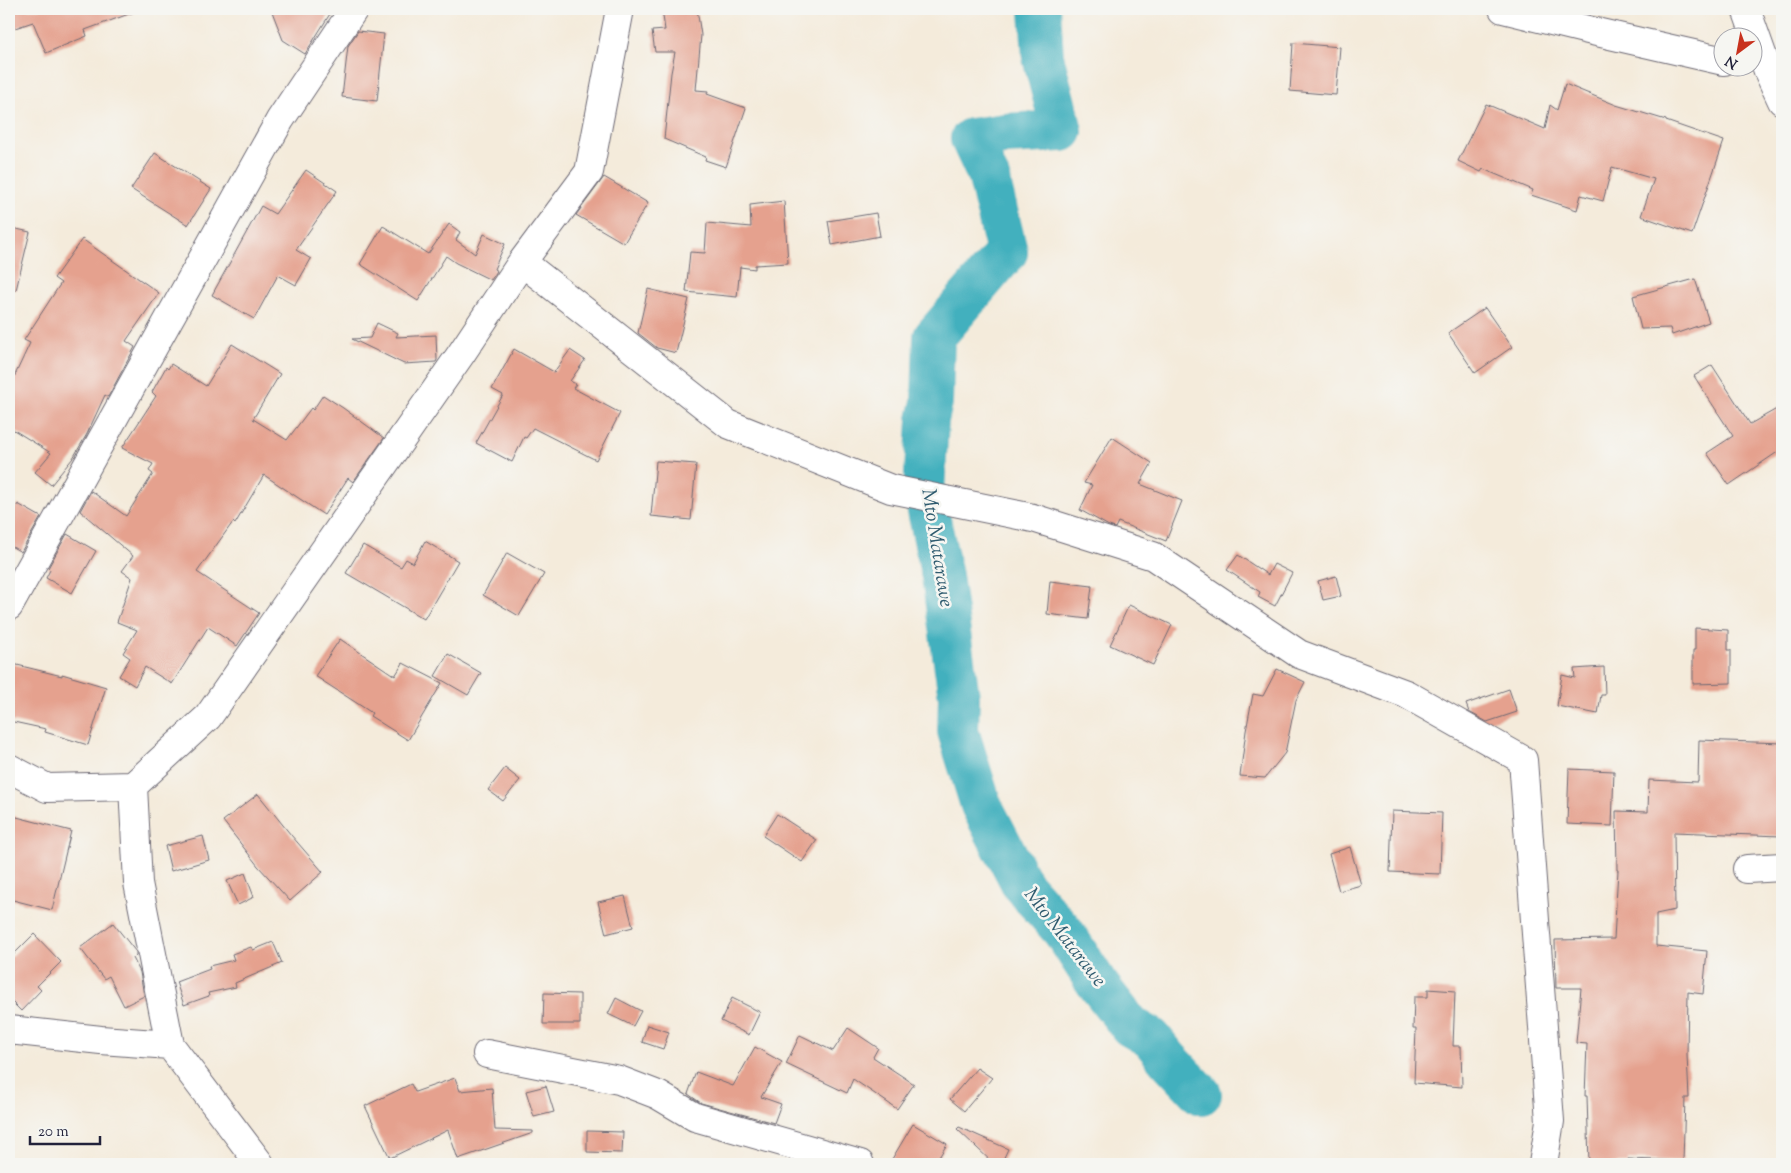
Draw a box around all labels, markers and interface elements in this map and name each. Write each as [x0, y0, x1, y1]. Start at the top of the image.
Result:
north arrow [1714, 28, 1764, 78]
text: N [1722, 50, 1742, 73]
water label: Mto Matarawe [912, 487, 960, 609]
water label: Mto Matarawe [1016, 882, 1112, 994]
scale bar [30, 1113, 100, 1145]
text: 20 m [38, 1122, 69, 1143]

